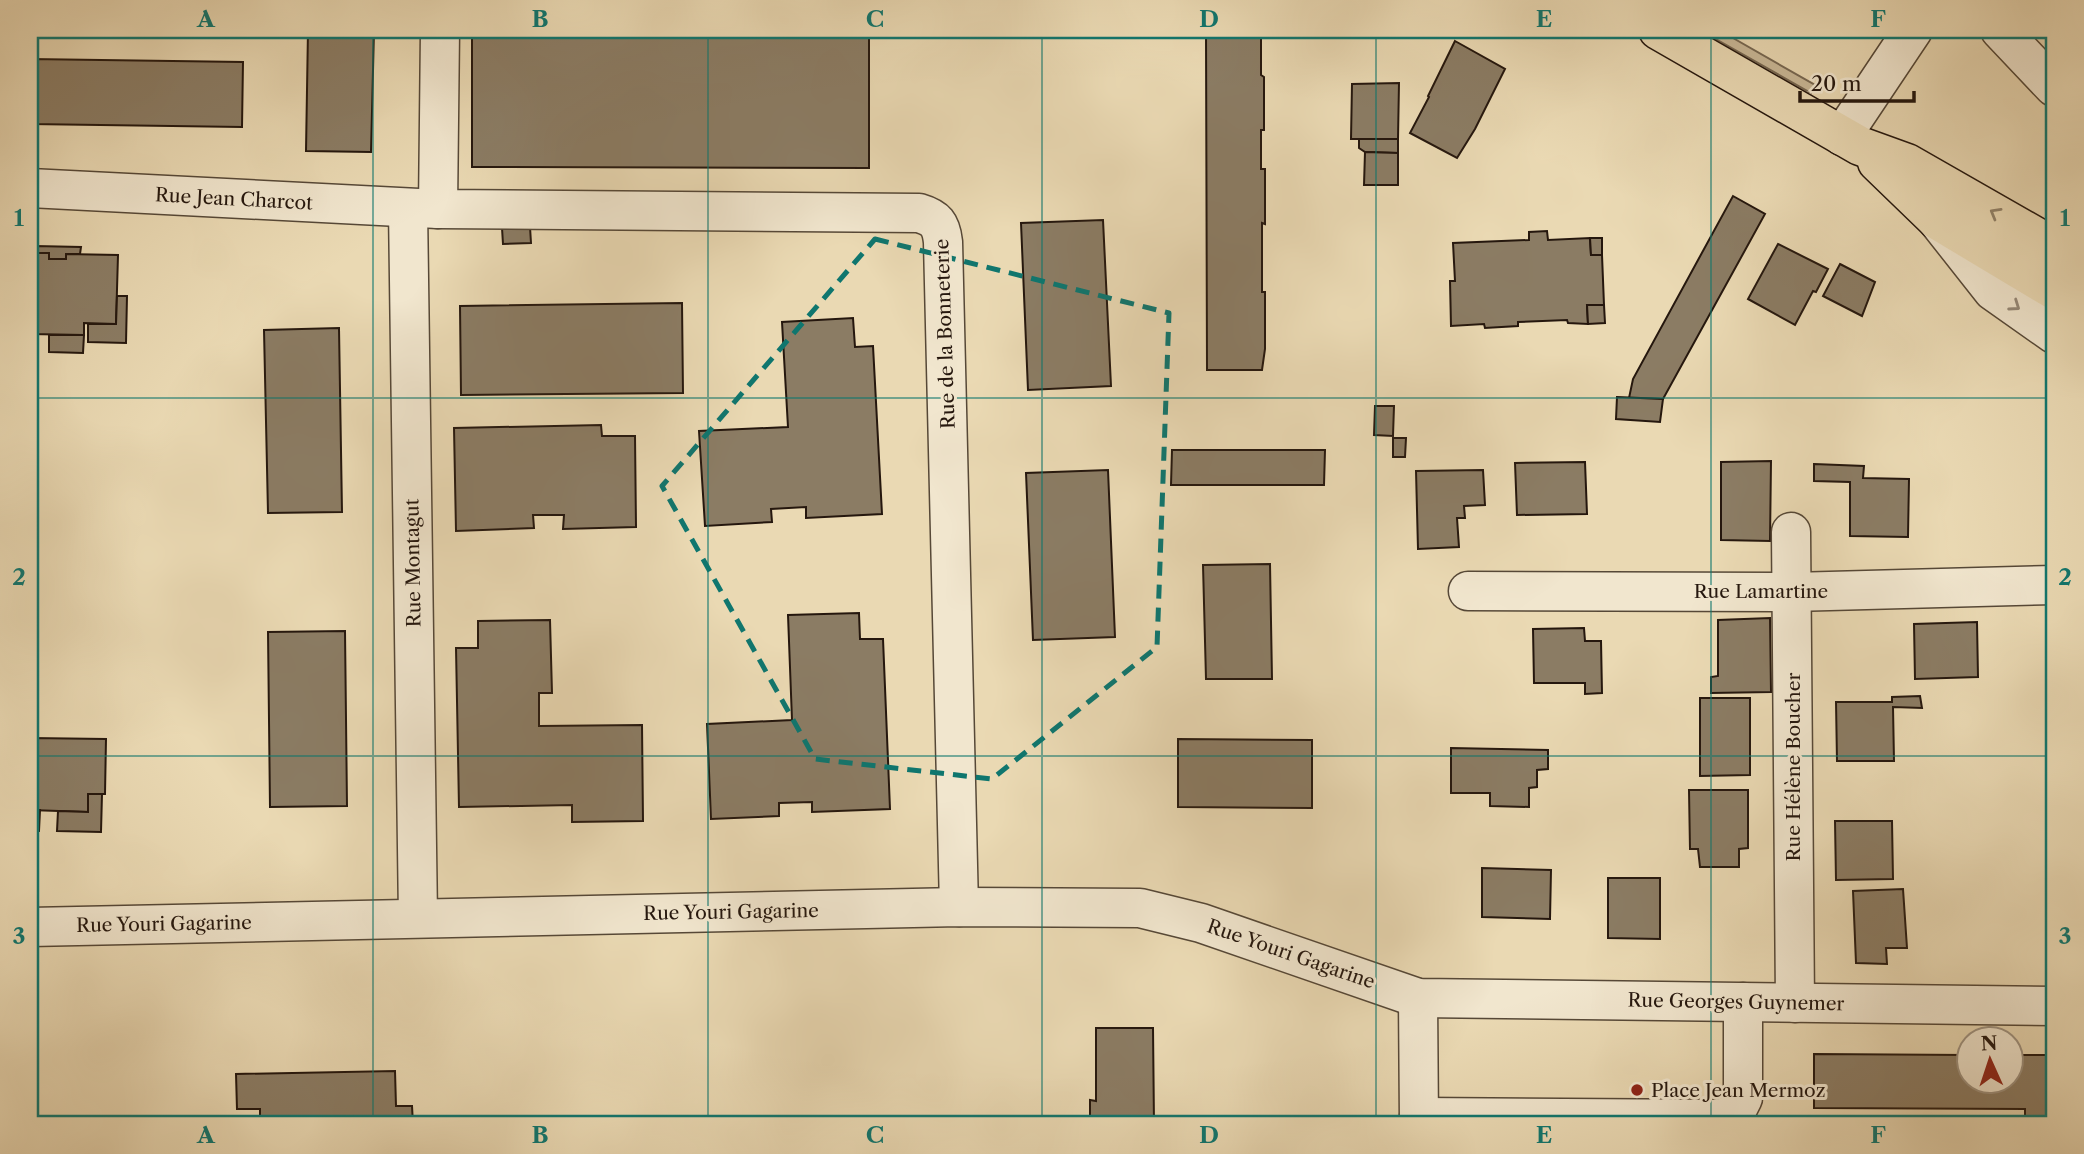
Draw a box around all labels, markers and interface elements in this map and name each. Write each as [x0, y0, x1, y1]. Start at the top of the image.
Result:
text: A [196, 5, 216, 33]
text: B [531, 5, 549, 33]
text: C [866, 5, 884, 33]
text: D [1199, 5, 1219, 33]
text: E [1536, 5, 1552, 33]
text: F [1870, 5, 1886, 33]
scale bar [1800, 60, 1914, 104]
text: 20 m [1811, 71, 1862, 96]
street label: Rue Jean Charcot [154, 183, 314, 215]
text: 1 [14, 204, 25, 232]
text: 1 [2060, 204, 2071, 232]
one-way arrow [1990, 208, 2002, 221]
street label: Rue de la Bonneterie [930, 239, 960, 429]
one-way arrow [2007, 298, 2020, 311]
street label: Rue Montagut [400, 498, 426, 628]
text: 2 [12, 563, 26, 591]
text: 2 [2058, 563, 2072, 591]
street label: Rue Lamartine [1694, 580, 1828, 603]
street label: Rue Hélène Boucher [1782, 673, 1805, 861]
street label: Rue Youri Gagarine [643, 899, 819, 925]
street label: Rue Youri Gagarine [76, 911, 252, 937]
street label: Rue Youri Gagarine [1204, 915, 1378, 993]
text: 3 [13, 922, 26, 950]
text: 3 [2059, 922, 2072, 950]
street label: Rue Georges Guynemer [1627, 989, 1845, 1015]
north arrow [1954, 1024, 2024, 1094]
text: N [1980, 1032, 1998, 1055]
place label: Place Jean Mermoz [1651, 1079, 1826, 1102]
marker: Place Jean Mermoz [1629, 1082, 1645, 1098]
text: A [196, 1121, 216, 1149]
text: B [531, 1121, 549, 1149]
text: C [866, 1121, 884, 1149]
text: D [1199, 1121, 1219, 1149]
text: E [1536, 1121, 1552, 1149]
text: F [1870, 1121, 1886, 1149]

